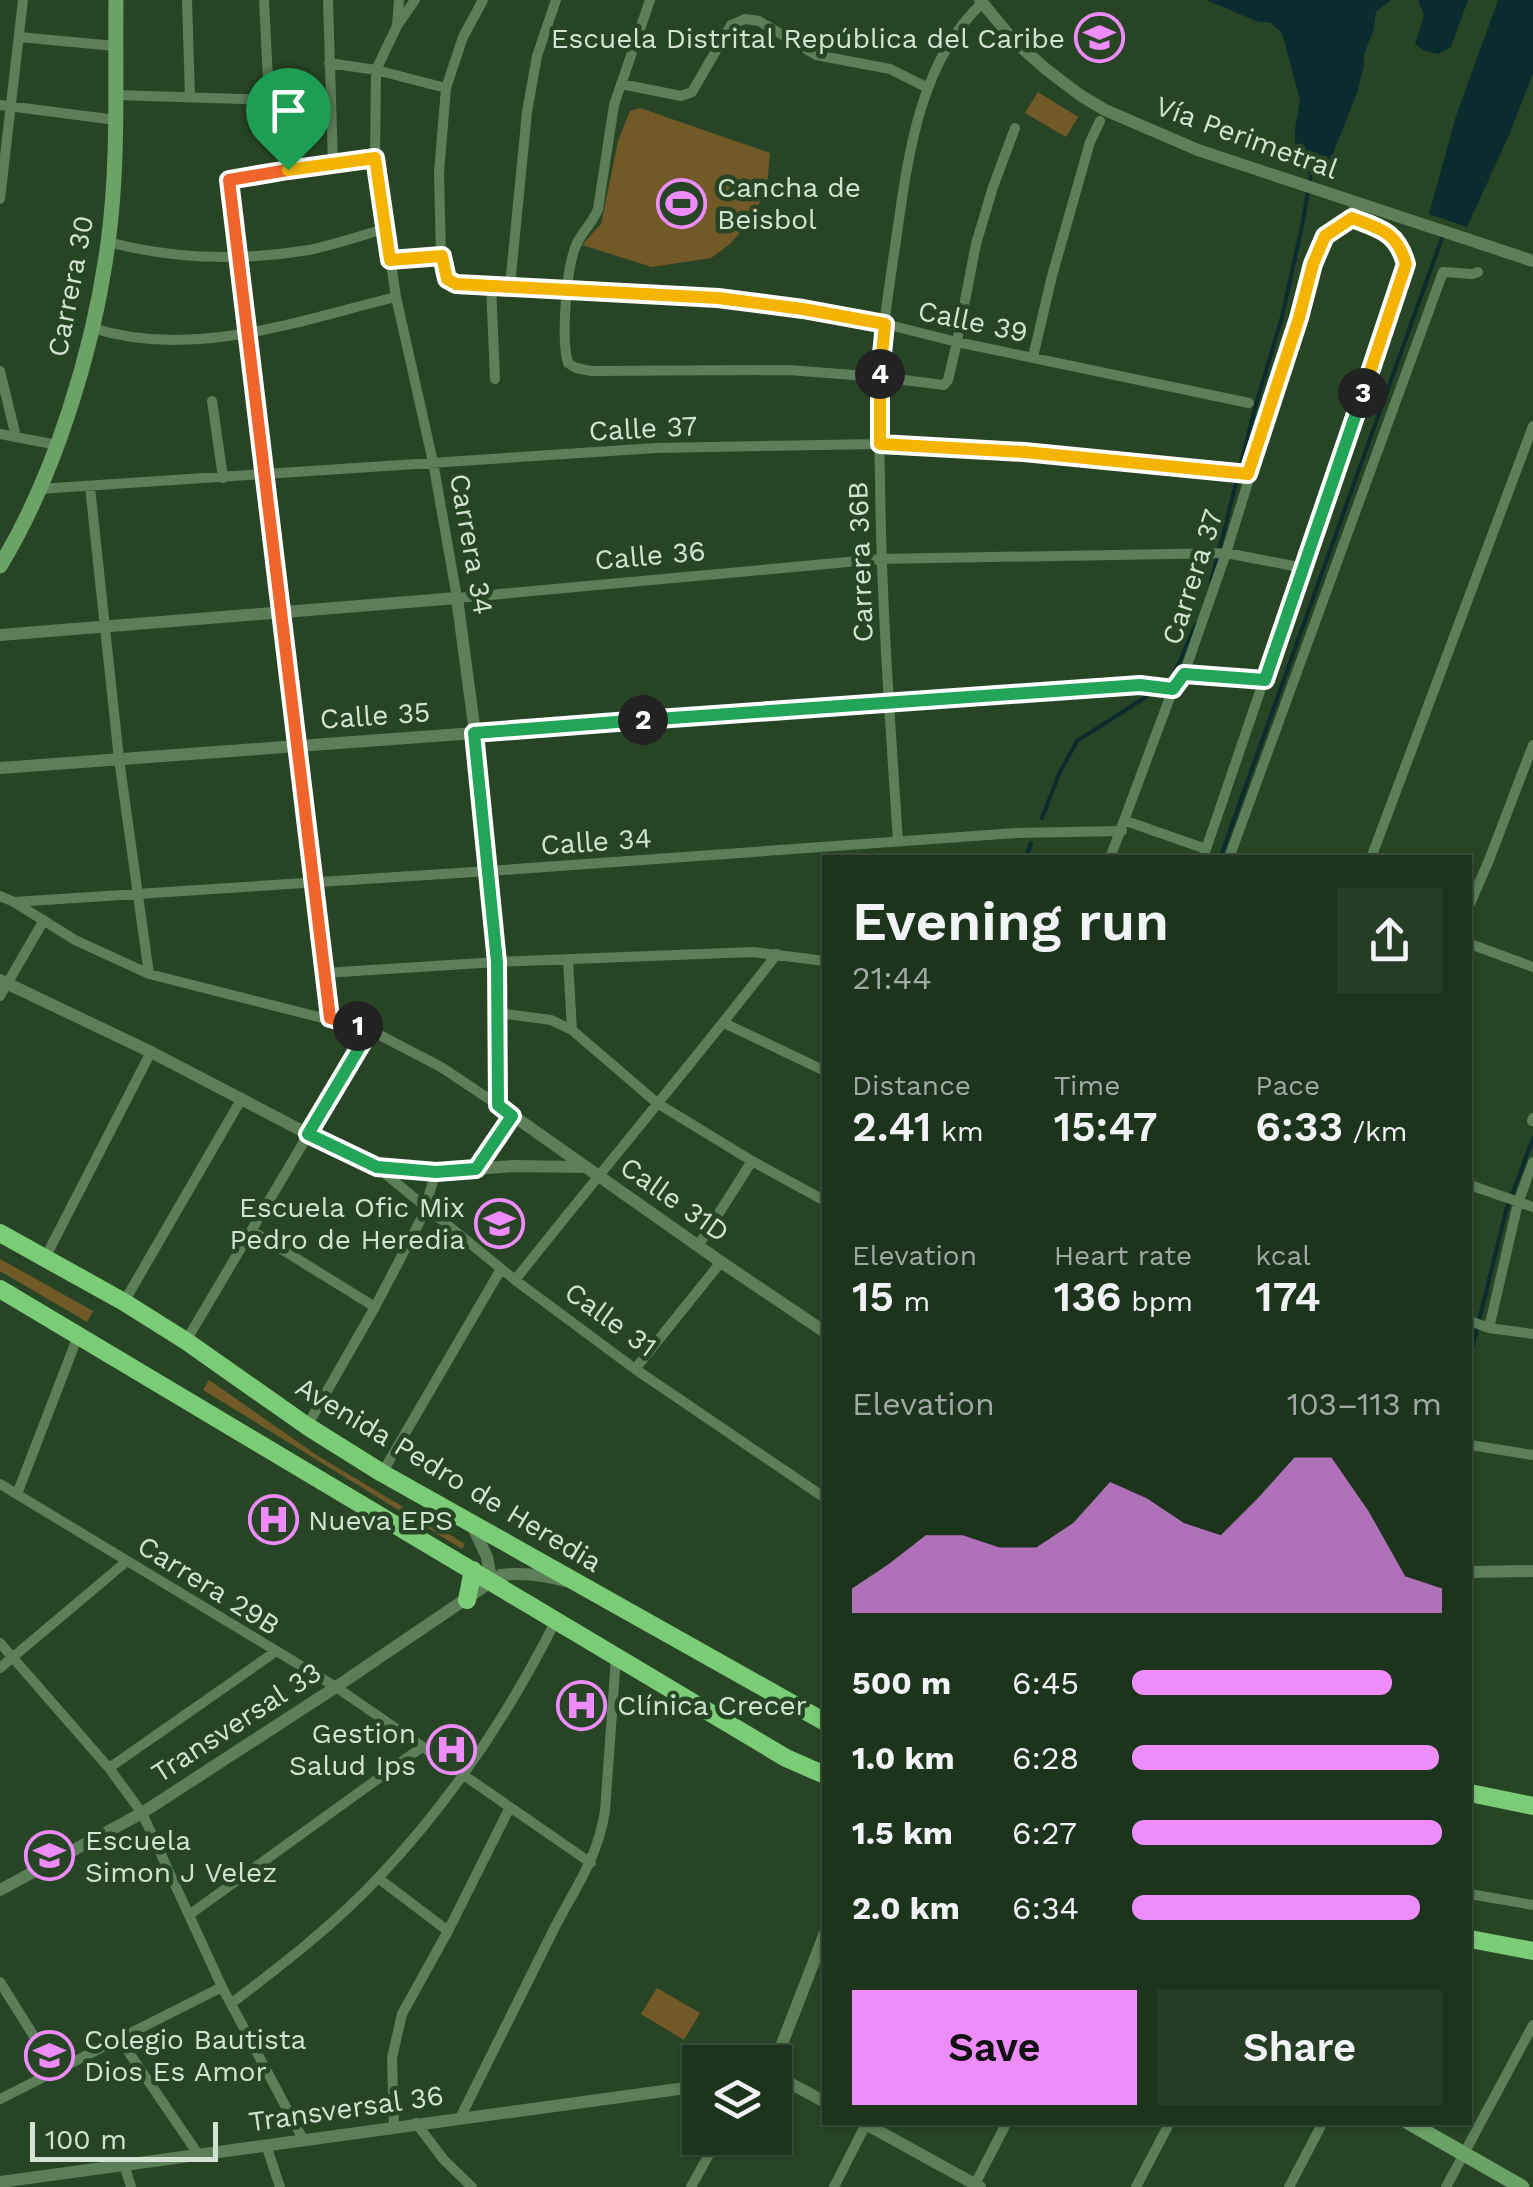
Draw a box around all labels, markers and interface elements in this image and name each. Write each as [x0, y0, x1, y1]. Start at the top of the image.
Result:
school or university icon: Escuela Distrital República del Caribe [1074, 12, 1126, 64]
place label: Escuela Distrital República del Caribe [551, 22, 1065, 55]
pin [246, 68, 331, 171]
icon: arrive [261, 83, 316, 138]
street label: Vía Perimetral [1151, 89, 1343, 186]
place label: Cancha de Beisbol [717, 171, 861, 236]
sports icon: Cancha de Beisbol [656, 177, 708, 229]
street label: Carrera 30 [41, 213, 100, 359]
street label: Calle 39 [915, 294, 1031, 349]
pin: 4 [855, 349, 905, 399]
text: 4 [871, 357, 889, 390]
pin: 3 [1338, 368, 1388, 418]
text: 3 [1355, 376, 1371, 409]
street label: Calle 37 [588, 409, 698, 448]
street label: Carrera 34 [443, 471, 500, 617]
street label: Carrera 36B [841, 481, 880, 643]
street label: Carrera 37 [1155, 505, 1230, 649]
street label: Calle 36 [593, 534, 707, 577]
street label: Calle 35 [319, 695, 431, 736]
pin: 2 [618, 695, 668, 745]
text: 2 [635, 703, 651, 736]
street label: Calle 34 [539, 821, 653, 862]
button: share [1337, 888, 1442, 993]
text: Evening run [852, 889, 1169, 953]
text: 21:44 [852, 959, 932, 997]
pin: 1 [333, 1001, 383, 1051]
text: 1 [352, 1009, 364, 1042]
text: Distance [852, 1069, 971, 1102]
text: Time [1054, 1069, 1120, 1102]
text: Pace [1255, 1069, 1320, 1102]
text: 2.41 [852, 1102, 932, 1151]
text: 15:47 [1054, 1102, 1157, 1151]
text: 6:33 [1255, 1102, 1343, 1151]
text: km [932, 1115, 984, 1148]
text: /km [1343, 1115, 1408, 1148]
street label: Calle 31D [614, 1150, 736, 1249]
place label: Escuela Ofic Mix Pedro de Heredia [229, 1191, 465, 1256]
school or university icon: Escuela Ofic Mix Pedro de Heredia [474, 1197, 526, 1249]
text: Elevation [852, 1239, 977, 1272]
text: Heart rate [1054, 1239, 1192, 1272]
text: kcal [1255, 1239, 1311, 1272]
text: 15 [852, 1272, 894, 1321]
text: 136 [1054, 1272, 1122, 1321]
text: 174 [1255, 1272, 1321, 1321]
street label: Calle 31 [558, 1275, 663, 1364]
text: m [894, 1285, 930, 1318]
text: bpm [1122, 1285, 1193, 1318]
street label: Avenida Pedro de Heredia [290, 1370, 608, 1579]
text: Elevation [852, 1385, 995, 1423]
text: 103–113 m [1287, 1385, 1442, 1423]
hospital icon: Nueva EPS [247, 1494, 299, 1546]
place label: Nueva EPS [308, 1504, 453, 1537]
street label: Carrera 29B [132, 1529, 286, 1642]
street label: Transversal 33 [145, 1655, 327, 1790]
text: 500 m [852, 1664, 951, 1702]
text: 6:45 [1012, 1664, 1079, 1702]
hospital icon: Clínica Crecer [556, 1679, 608, 1731]
place label: Clínica Crecer [617, 1689, 807, 1722]
place label: Gestion Salud Ips [289, 1717, 416, 1782]
hospital icon: Gestion Salud Ips [425, 1723, 477, 1775]
text: 1.0 km [852, 1739, 955, 1777]
text: 6:28 [1012, 1739, 1079, 1777]
text: 1.5 km [852, 1814, 953, 1852]
text: 6:27 [1012, 1814, 1077, 1852]
place label: Escuela Simon J Velez [85, 1824, 277, 1889]
school or university icon: Escuela Simon J Velez [24, 1830, 76, 1882]
text: 2.0 km [852, 1889, 960, 1927]
text: 6:34 [1012, 1889, 1079, 1927]
button: Save [852, 1990, 1137, 2105]
button: Share [1157, 1990, 1442, 2105]
place label: Colegio Bautista Dios Es Amor [84, 2023, 307, 2088]
school or university icon: Colegio Bautista Dios Es Amor [23, 2029, 75, 2081]
map controls [682, 2045, 792, 2155]
button: layers [682, 2045, 792, 2155]
street label: Transversal 36 [247, 2079, 446, 2138]
scale bar [30, 2117, 218, 2162]
text: 100 m [45, 2123, 127, 2156]

